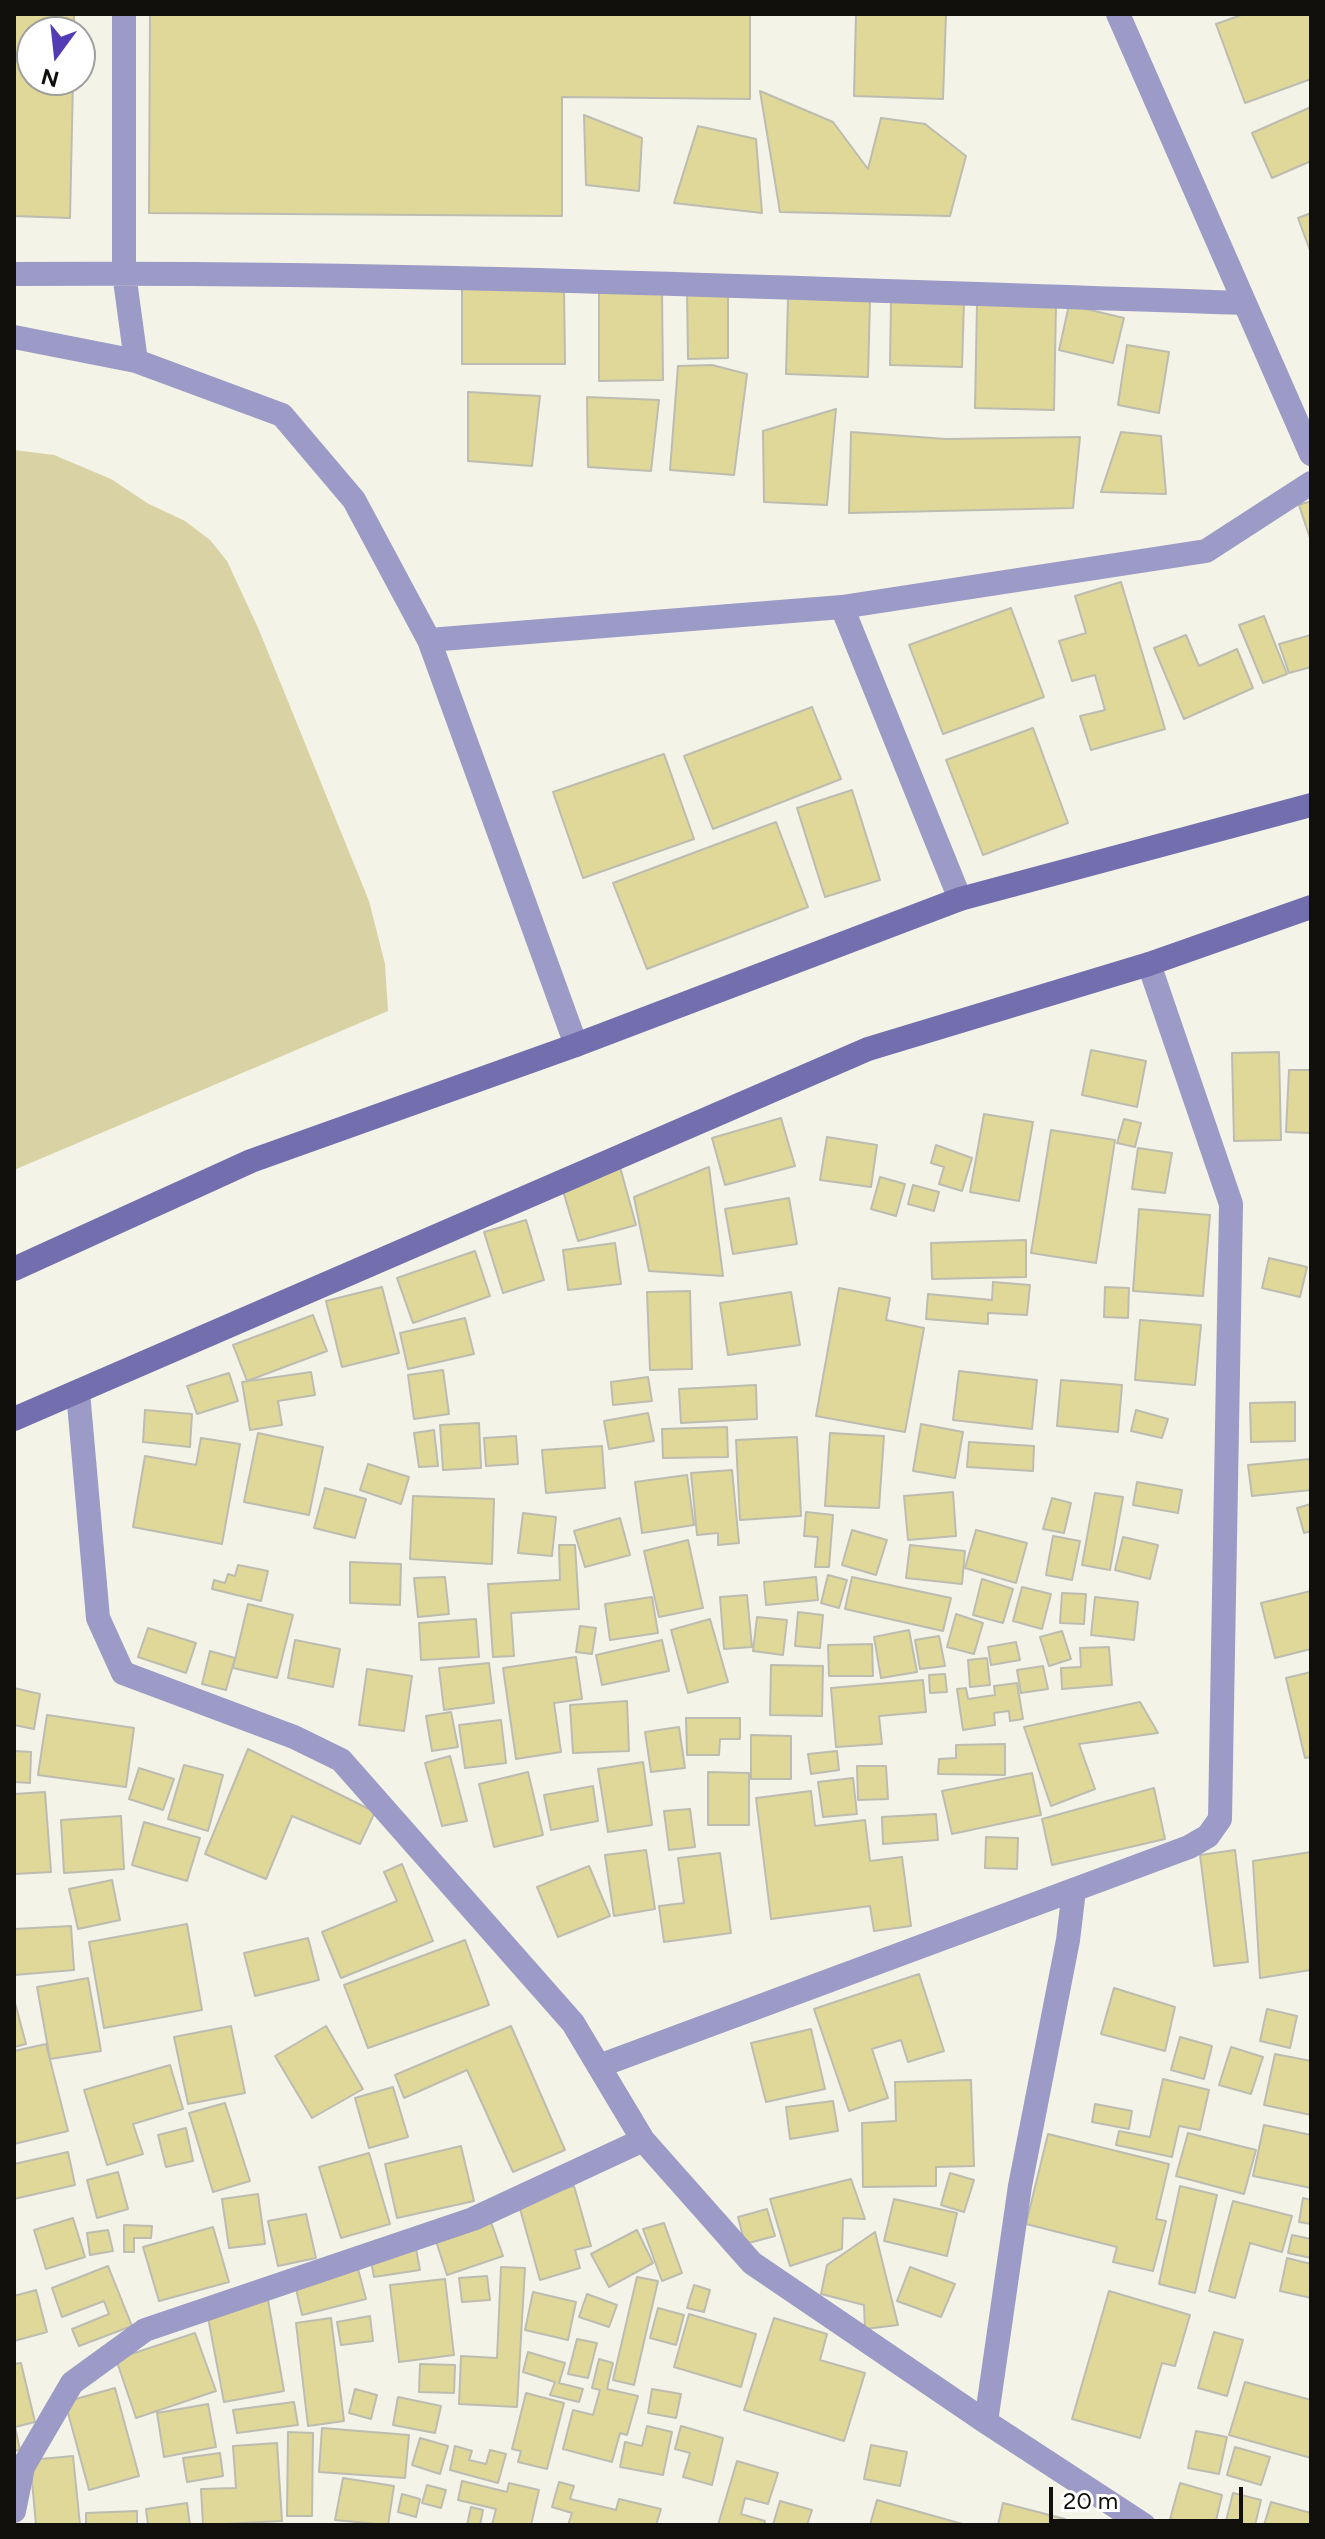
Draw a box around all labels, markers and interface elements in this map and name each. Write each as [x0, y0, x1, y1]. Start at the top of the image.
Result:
north arrow [16, 16, 96, 96]
text: N [38, 62, 62, 93]
scale bar [1053, 2471, 1247, 2521]
text: 20 m [1063, 2486, 1118, 2515]

